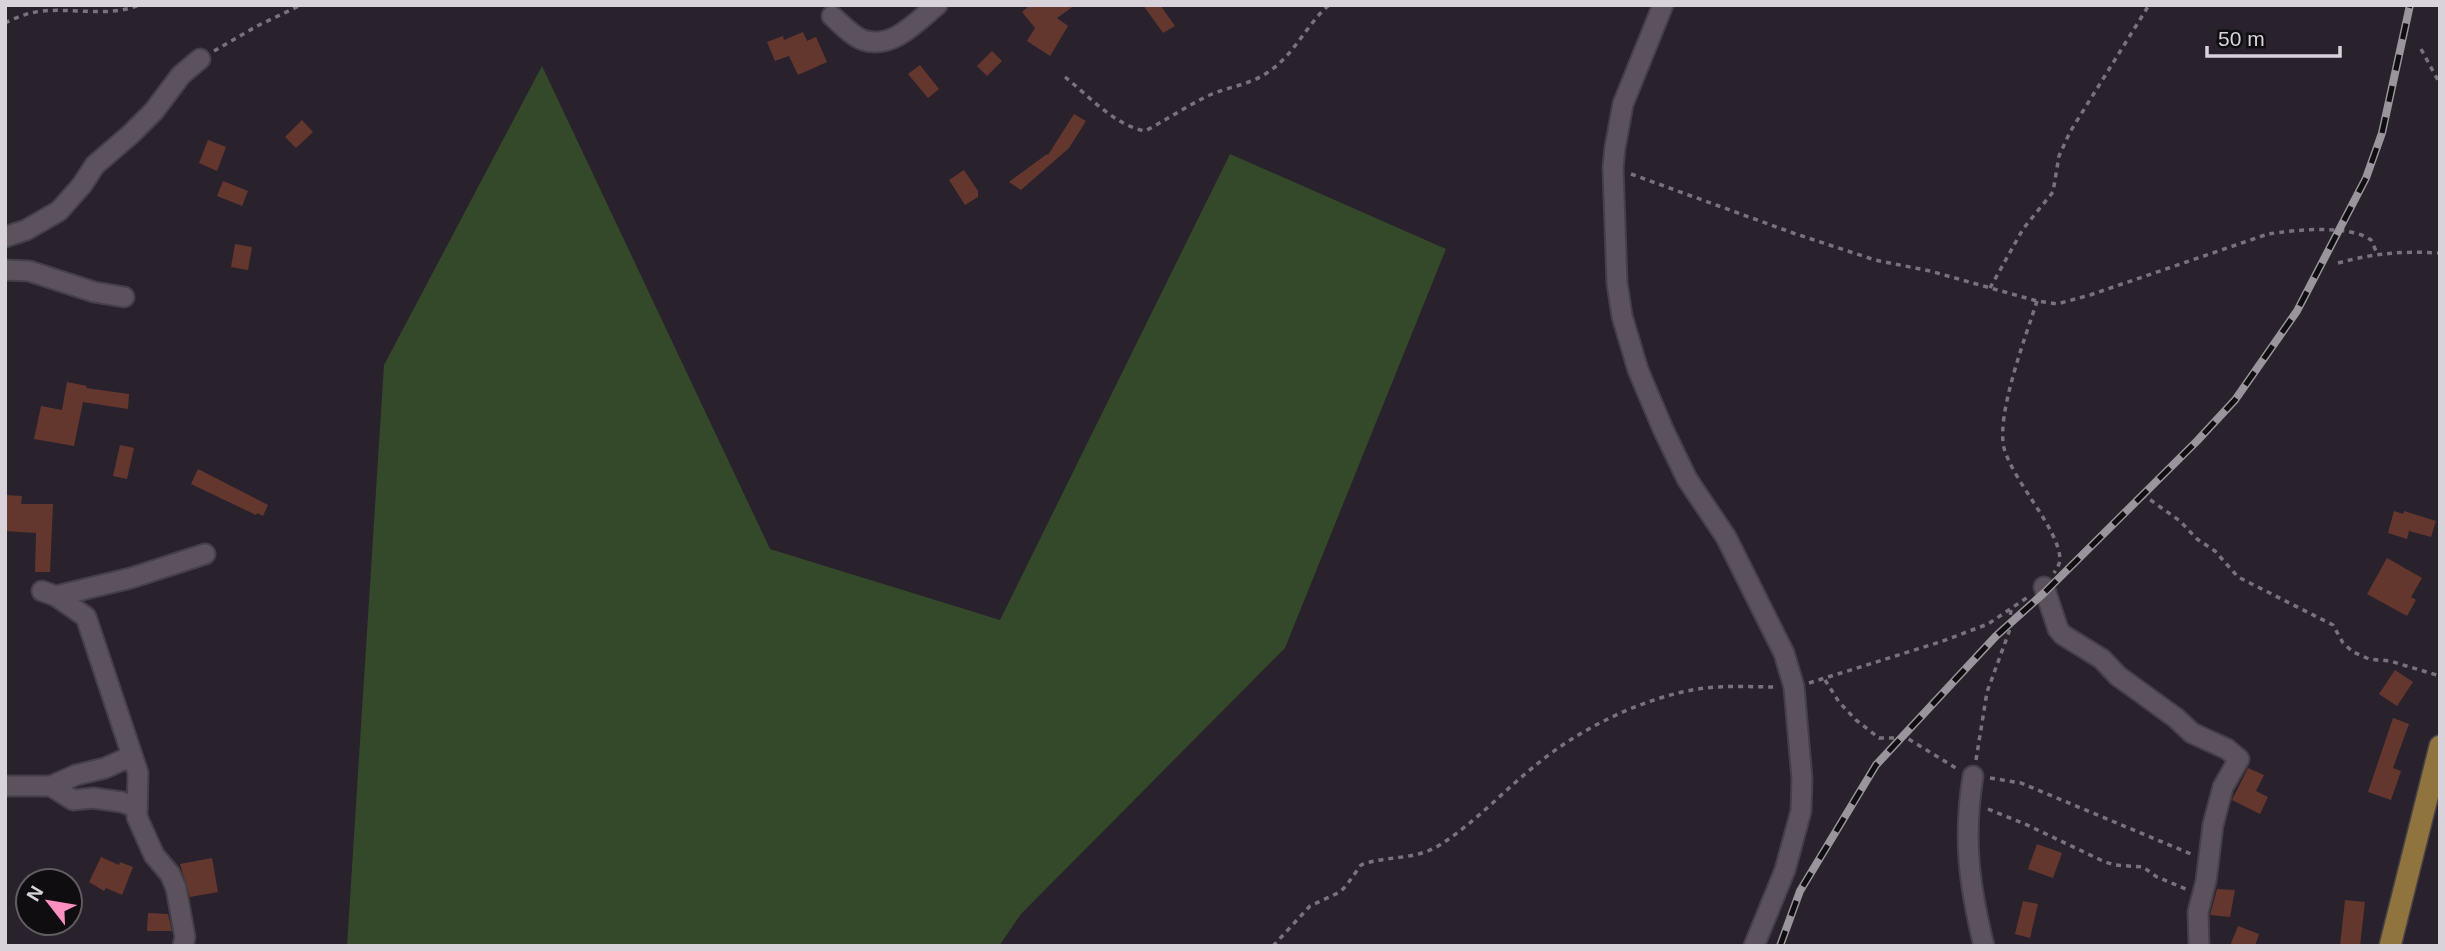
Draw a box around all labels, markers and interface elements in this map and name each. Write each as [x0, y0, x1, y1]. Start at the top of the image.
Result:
scale bar [2207, 14, 2340, 58]
text: 50 m [2218, 27, 2265, 50]
north arrow [14, 867, 84, 937]
text: N [22, 882, 47, 905]

